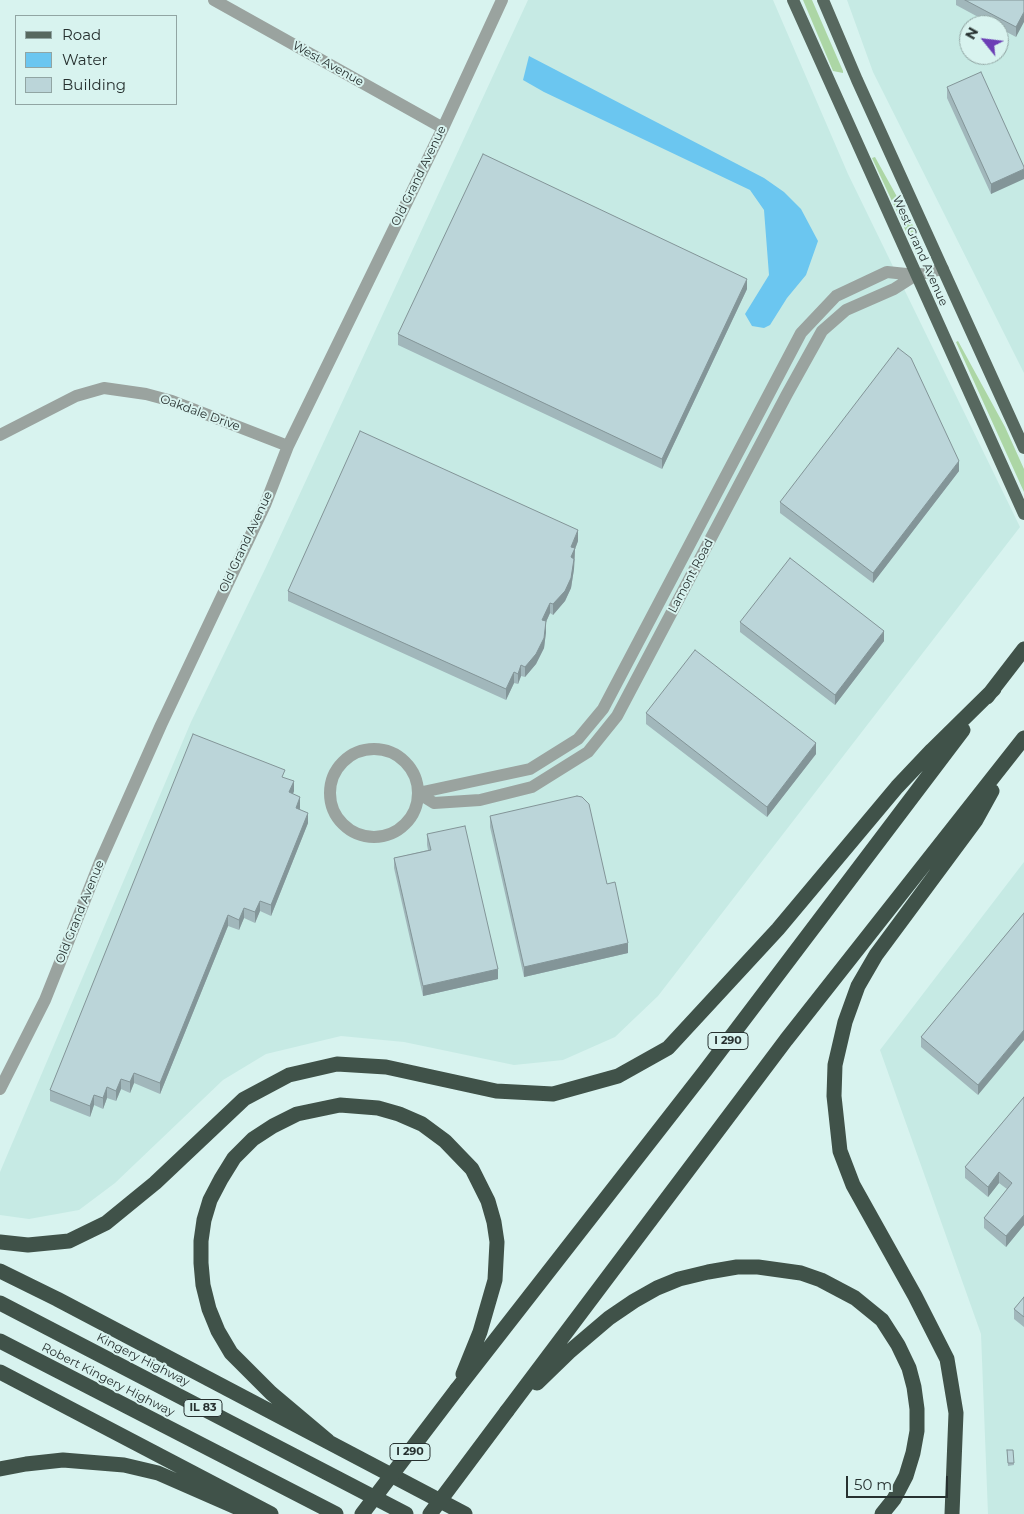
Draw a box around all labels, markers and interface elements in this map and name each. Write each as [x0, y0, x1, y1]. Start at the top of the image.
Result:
legend [15, 15, 178, 105]
north arrow [959, 15, 1009, 65]
text: N [961, 24, 982, 43]
text: Road [62, 25, 101, 44]
street label: West Avenue [290, 39, 366, 89]
text: Water [62, 50, 108, 69]
text: Building [62, 75, 126, 94]
street label: Old Grand Avenue [388, 123, 450, 229]
street label: West Grand Avenue [889, 194, 951, 308]
street label: Oakdale Drive [158, 392, 242, 434]
street label: Old Grand Avenue [216, 489, 276, 595]
street label: Lamont Road [665, 536, 717, 616]
street label: Old Grand Avenue [53, 858, 107, 966]
road number: I 290 [708, 1032, 748, 1050]
street label: Kingery Highway [94, 1330, 192, 1390]
street label: Robert Kingery Highway [39, 1340, 177, 1420]
road number: IL 83 [184, 1400, 222, 1416]
road number: I 290 [390, 1444, 430, 1460]
scale bar [849, 1466, 952, 1498]
text: 50 m [854, 1475, 892, 1494]

